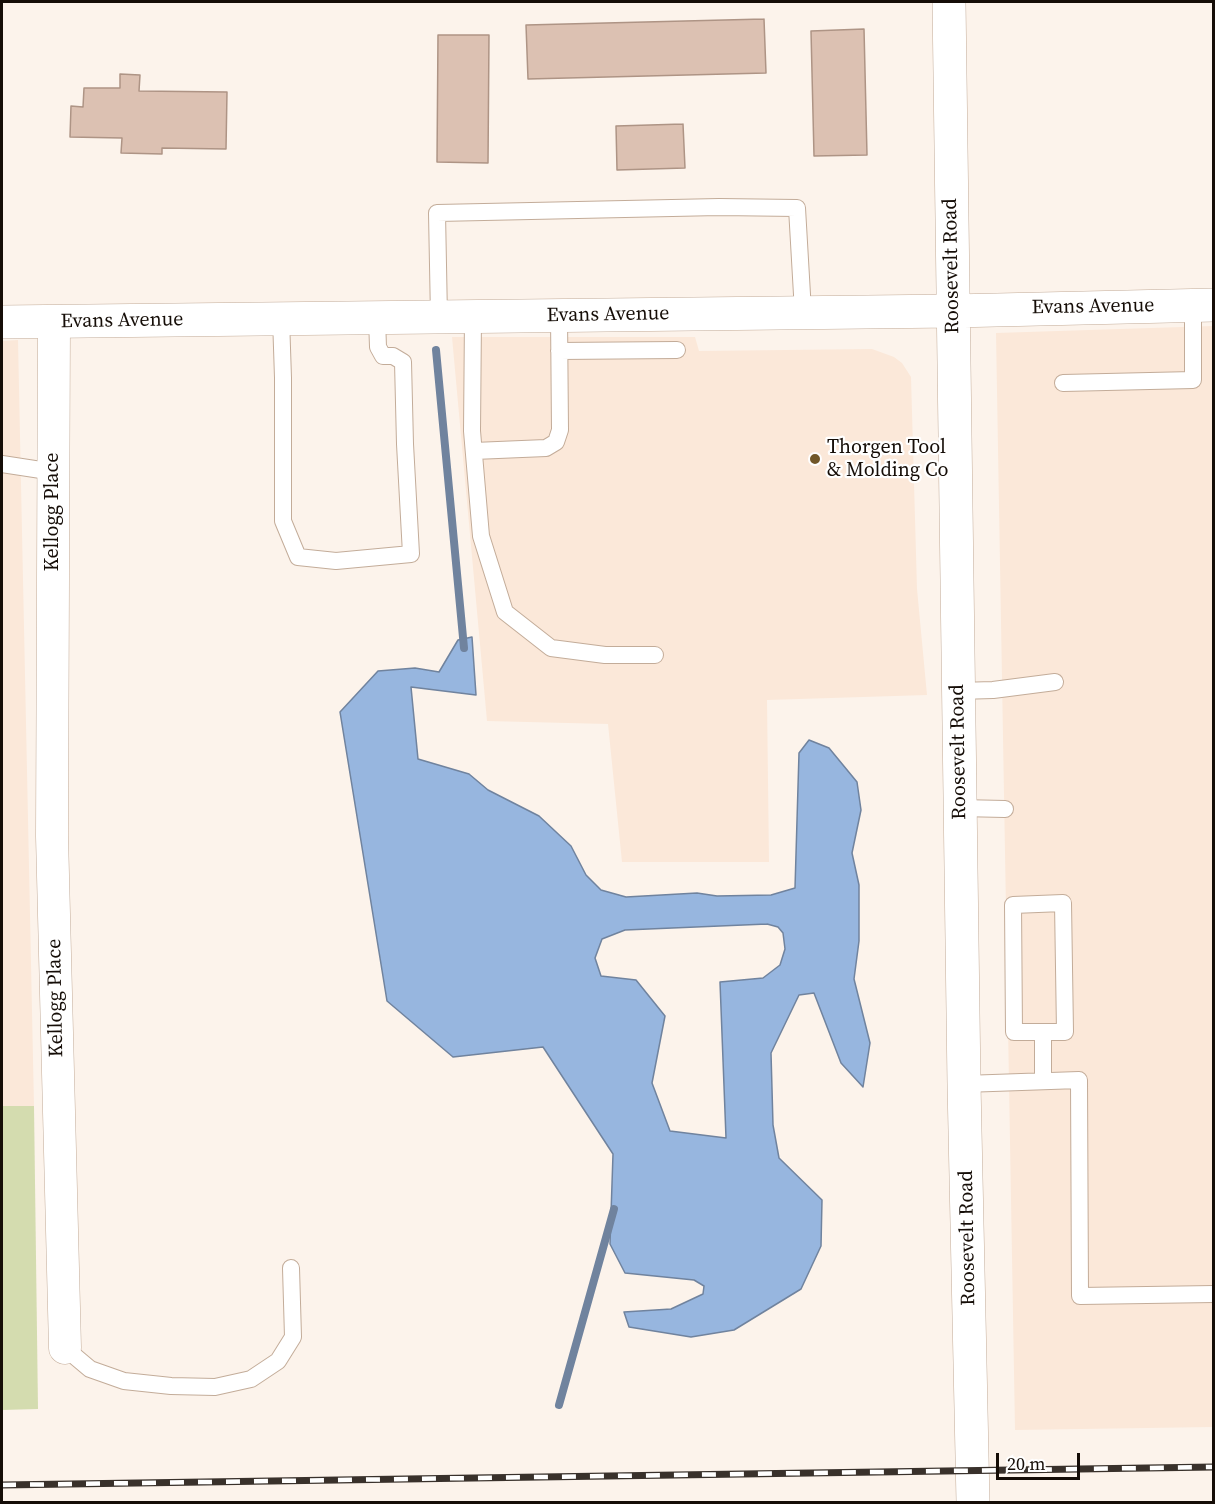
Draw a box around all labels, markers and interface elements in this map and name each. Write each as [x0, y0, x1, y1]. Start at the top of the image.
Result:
street label: Roosevelt Road [939, 198, 965, 334]
street label: Evans Avenue [1031, 294, 1155, 320]
street label: Evans Avenue [546, 302, 670, 328]
street label: Evans Avenue [60, 308, 184, 334]
place label: Thorgen Tool & Molding Co [827, 436, 948, 483]
marker: Thorgen Tool & Molding Co [808, 452, 822, 466]
street label: Kellogg Place [41, 453, 65, 571]
street label: Roosevelt Road [946, 684, 972, 820]
street label: Kellogg Place [43, 938, 69, 1058]
street label: Roosevelt Road [955, 1170, 981, 1306]
scale bar [999, 1441, 1083, 1479]
text: 20 m [1007, 1451, 1045, 1476]

